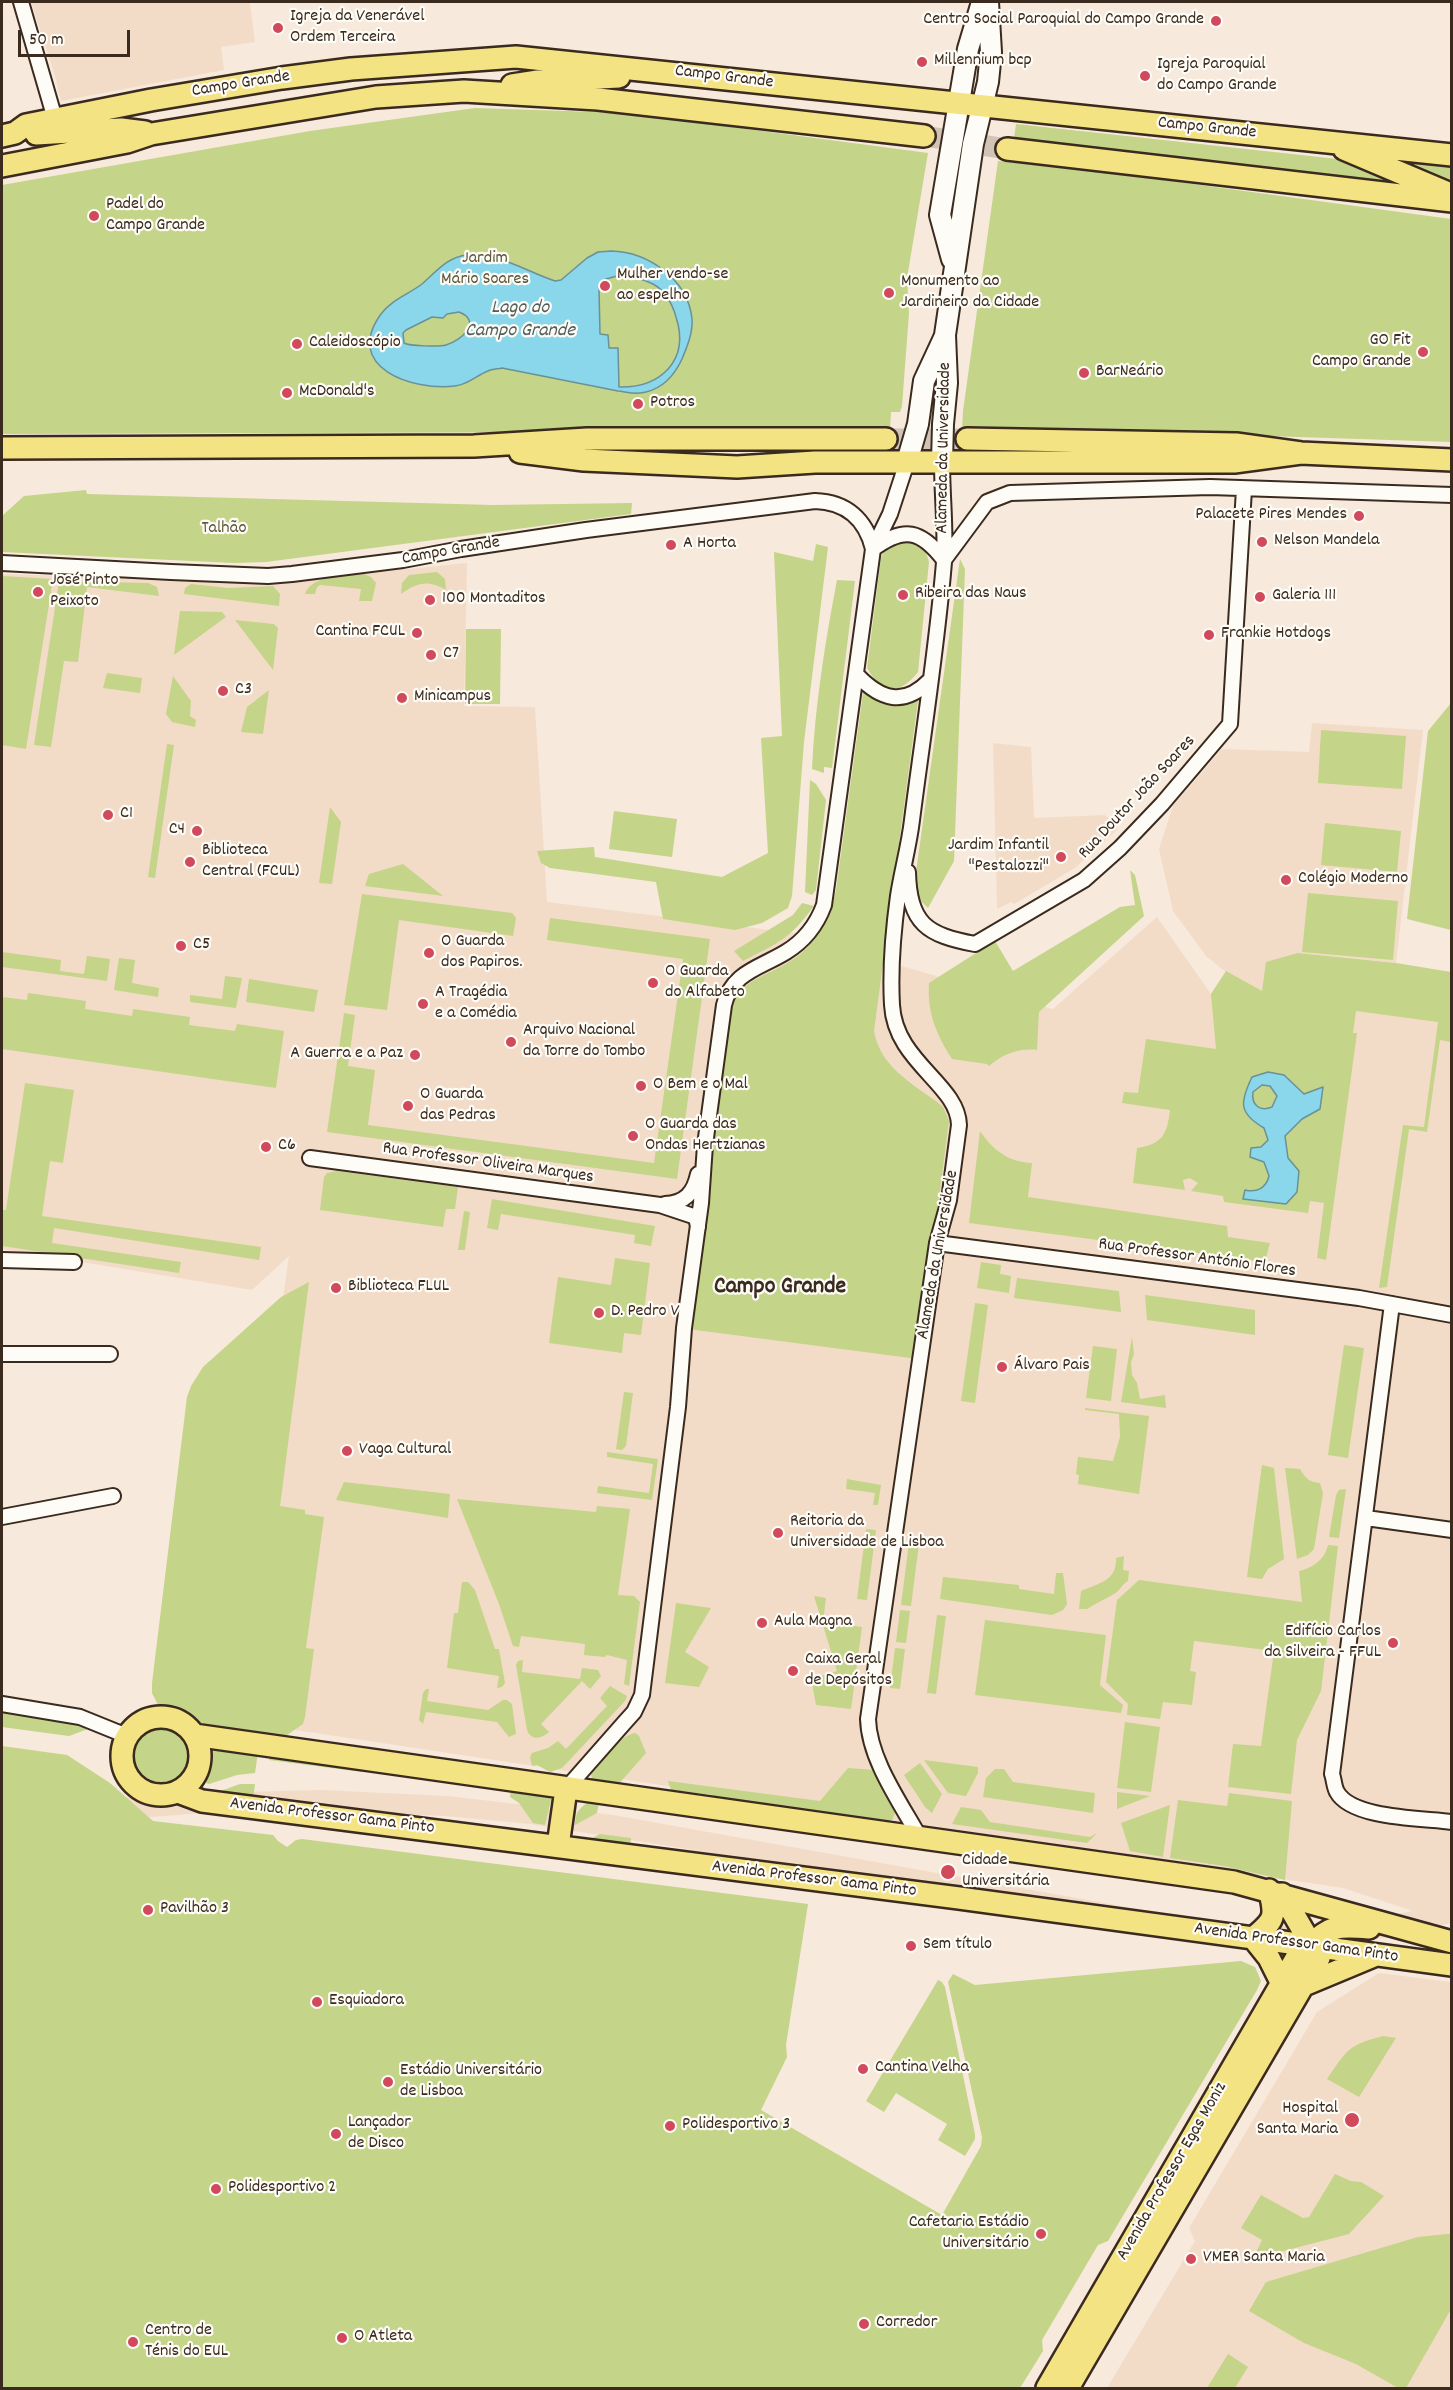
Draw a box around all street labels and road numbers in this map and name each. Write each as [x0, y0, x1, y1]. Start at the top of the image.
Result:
street label: Campo Grande [674, 61, 774, 95]
street label: Campo Grande [190, 67, 292, 103]
street label: Campo Grande [1157, 113, 1257, 145]
street label: Alameda da Universidade [933, 362, 957, 534]
street label: Campo Grande [400, 533, 502, 571]
street label: Rua Doutor João Soares [1075, 731, 1201, 865]
street label: Rua Professor Oliveira Marques [381, 1138, 595, 1190]
street label: Alameda da Universidade [913, 1169, 965, 1341]
street label: Rua Professor António Flores [1097, 1234, 1297, 1284]
street label: Avenida Professor Gama Pinto [229, 1794, 435, 1840]
street label: Avenida Professor Gama Pinto [711, 1857, 917, 1903]
street label: Avenida Professor Gama Pinto [1193, 1919, 1399, 1969]
street label: Avenida Professor Egas Moniz [1113, 2079, 1233, 2265]

